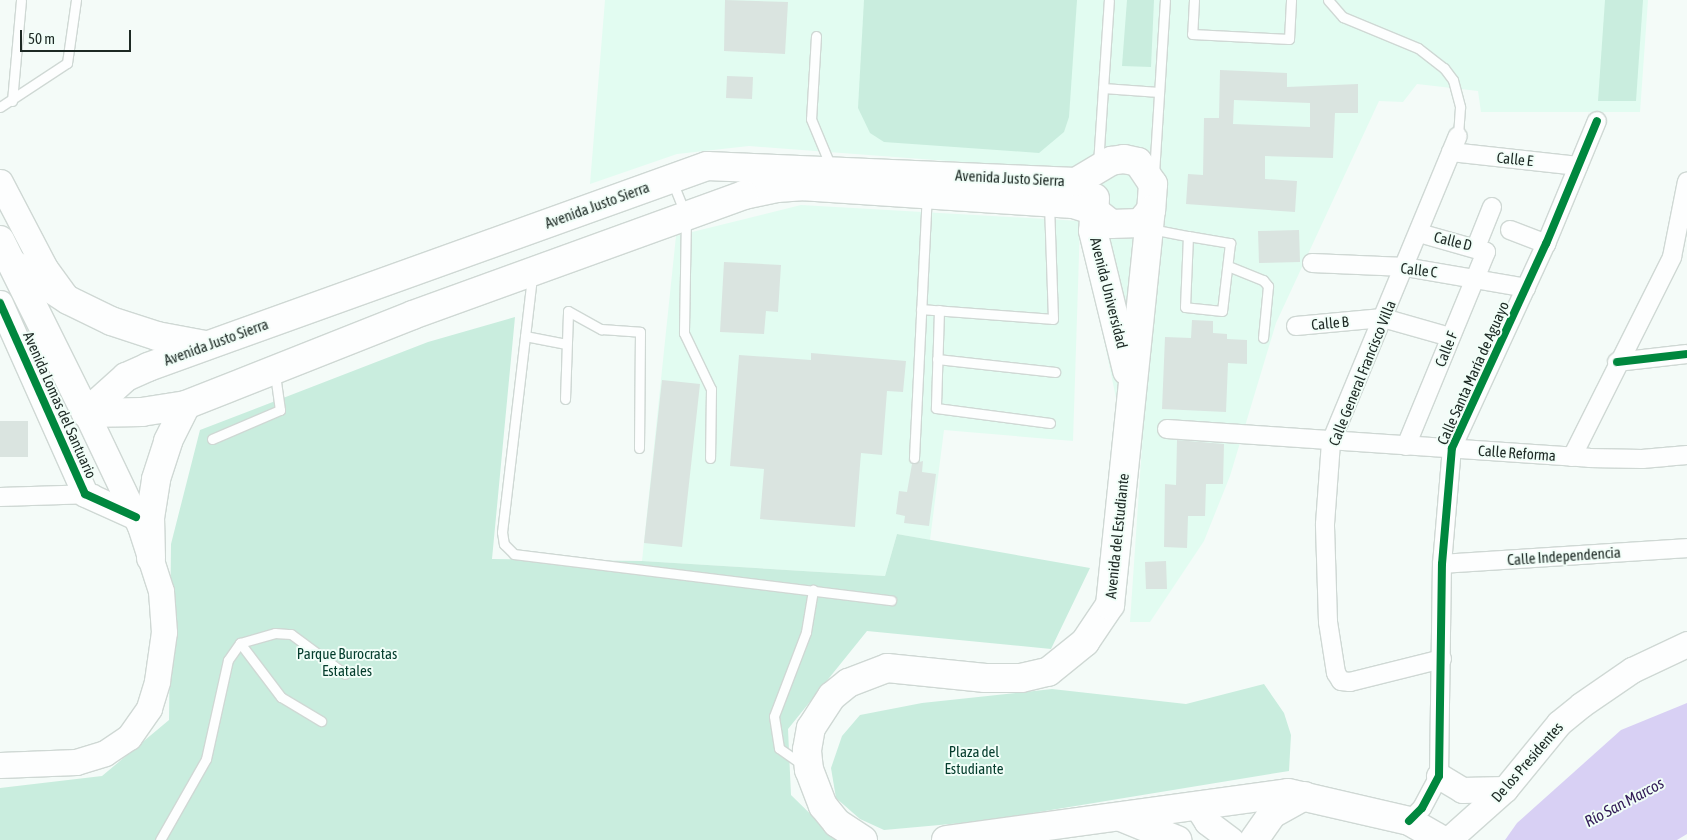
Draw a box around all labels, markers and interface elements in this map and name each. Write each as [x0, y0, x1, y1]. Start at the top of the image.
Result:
scale bar [22, 20, 134, 52]
text: 50 m [28, 30, 55, 47]
street label: Calle E [1496, 148, 1534, 170]
street label: Avenida Justo Sierra [955, 166, 1065, 190]
street label: Avenida Justo Sierra [542, 178, 652, 232]
street label: Calle D [1432, 228, 1474, 254]
street label: Avenida Universidad [1086, 236, 1132, 350]
street label: Calle C [1399, 259, 1439, 281]
street label: Calle General Francisco Villa [1325, 298, 1399, 448]
street label: Calle Santa María de Aguayo [1433, 298, 1513, 448]
street label: Calle B [1311, 312, 1349, 334]
street label: Avenida Justo Sierra [161, 315, 271, 369]
street label: Avenida Lomas del Santuario [19, 329, 101, 481]
street label: Calle F [1431, 329, 1461, 369]
street label: Calle Reforma [1477, 441, 1557, 465]
street label: Avenida del Estudiante [1101, 472, 1133, 600]
street label: Calle Independencia [1507, 543, 1621, 569]
park label: Parque Burocratas Estatales [297, 644, 397, 679]
street label: De los Presidentes [1487, 718, 1567, 806]
park label: Plaza del Estudiante [944, 742, 1004, 777]
water label: Río San Marcos [1581, 773, 1667, 831]

